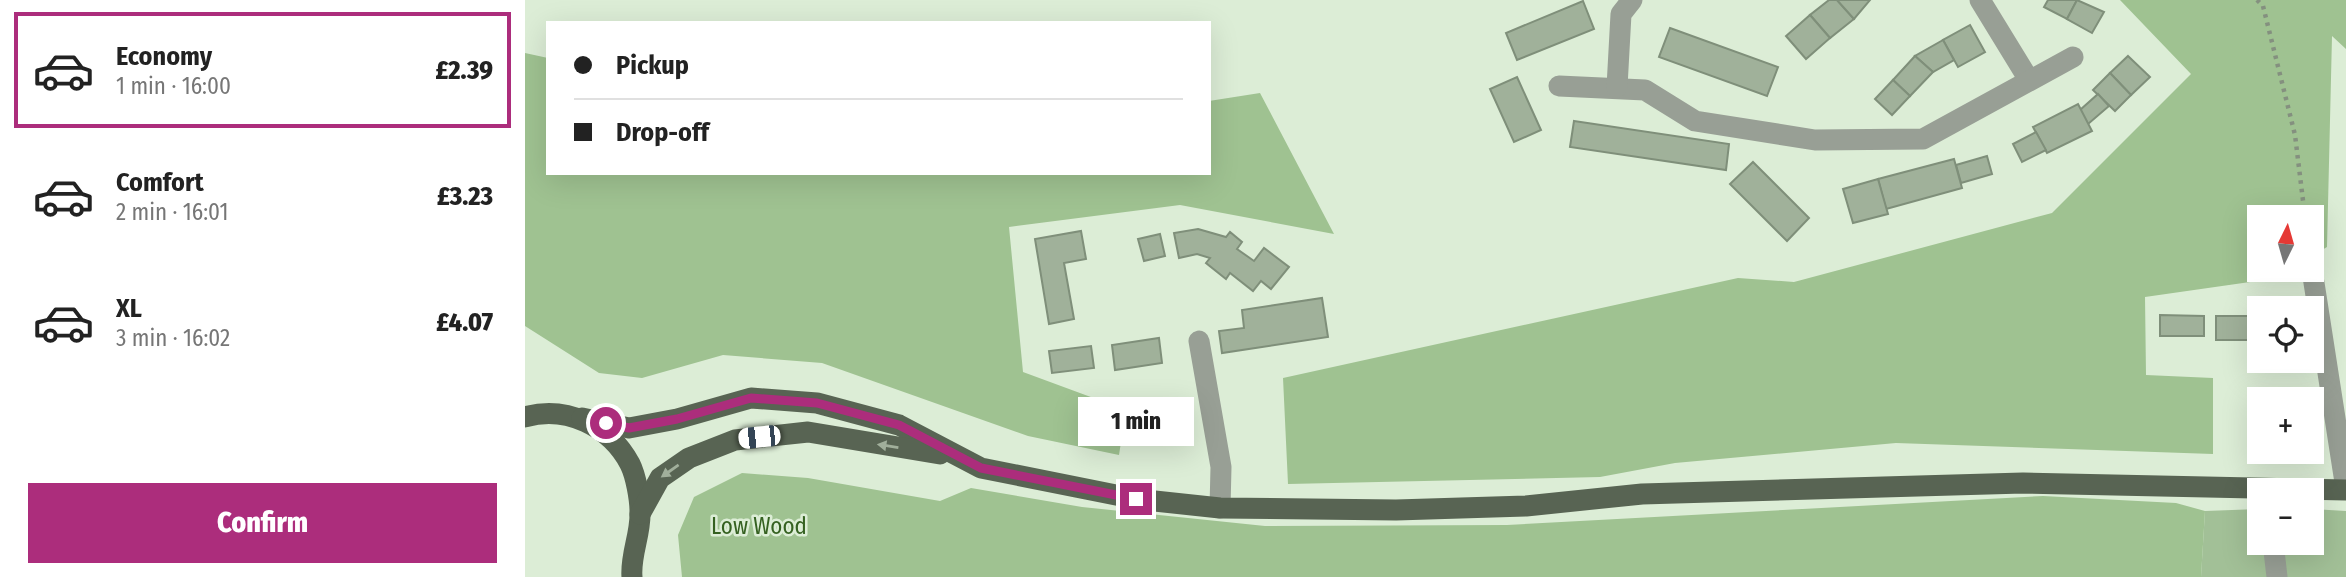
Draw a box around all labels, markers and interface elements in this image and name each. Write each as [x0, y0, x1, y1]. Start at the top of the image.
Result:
icon: car [32, 39, 95, 102]
text: Economy [116, 41, 212, 72]
text: Pickup [616, 50, 689, 81]
text: £2.39 [435, 55, 493, 86]
text: 1 min · 16:00 [116, 72, 231, 100]
text: Drop-off [616, 117, 709, 148]
icon: car [32, 165, 95, 228]
text: Comfort [116, 167, 204, 198]
text: £3.23 [437, 181, 493, 212]
text: 2 min · 16:01 [116, 198, 228, 226]
north arrow [2247, 205, 2324, 282]
map controls [2247, 205, 2324, 555]
icon: car [32, 291, 95, 354]
text: XL [116, 293, 142, 324]
button: locate [2247, 296, 2324, 373]
text: £4.07 [436, 307, 493, 338]
text: 3 min · 16:02 [116, 324, 230, 352]
button: + [2247, 387, 2324, 464]
callout: 1 min [1078, 398, 1194, 447]
route start [590, 407, 622, 439]
text: 1 min [1111, 407, 1161, 435]
car [738, 424, 781, 450]
one-way arrow [877, 440, 899, 451]
one-way arrow [661, 464, 679, 478]
button: − [2247, 478, 2324, 555]
button: Confirm [28, 483, 497, 563]
route end [1120, 483, 1152, 515]
park label: Low Wood [711, 512, 807, 540]

